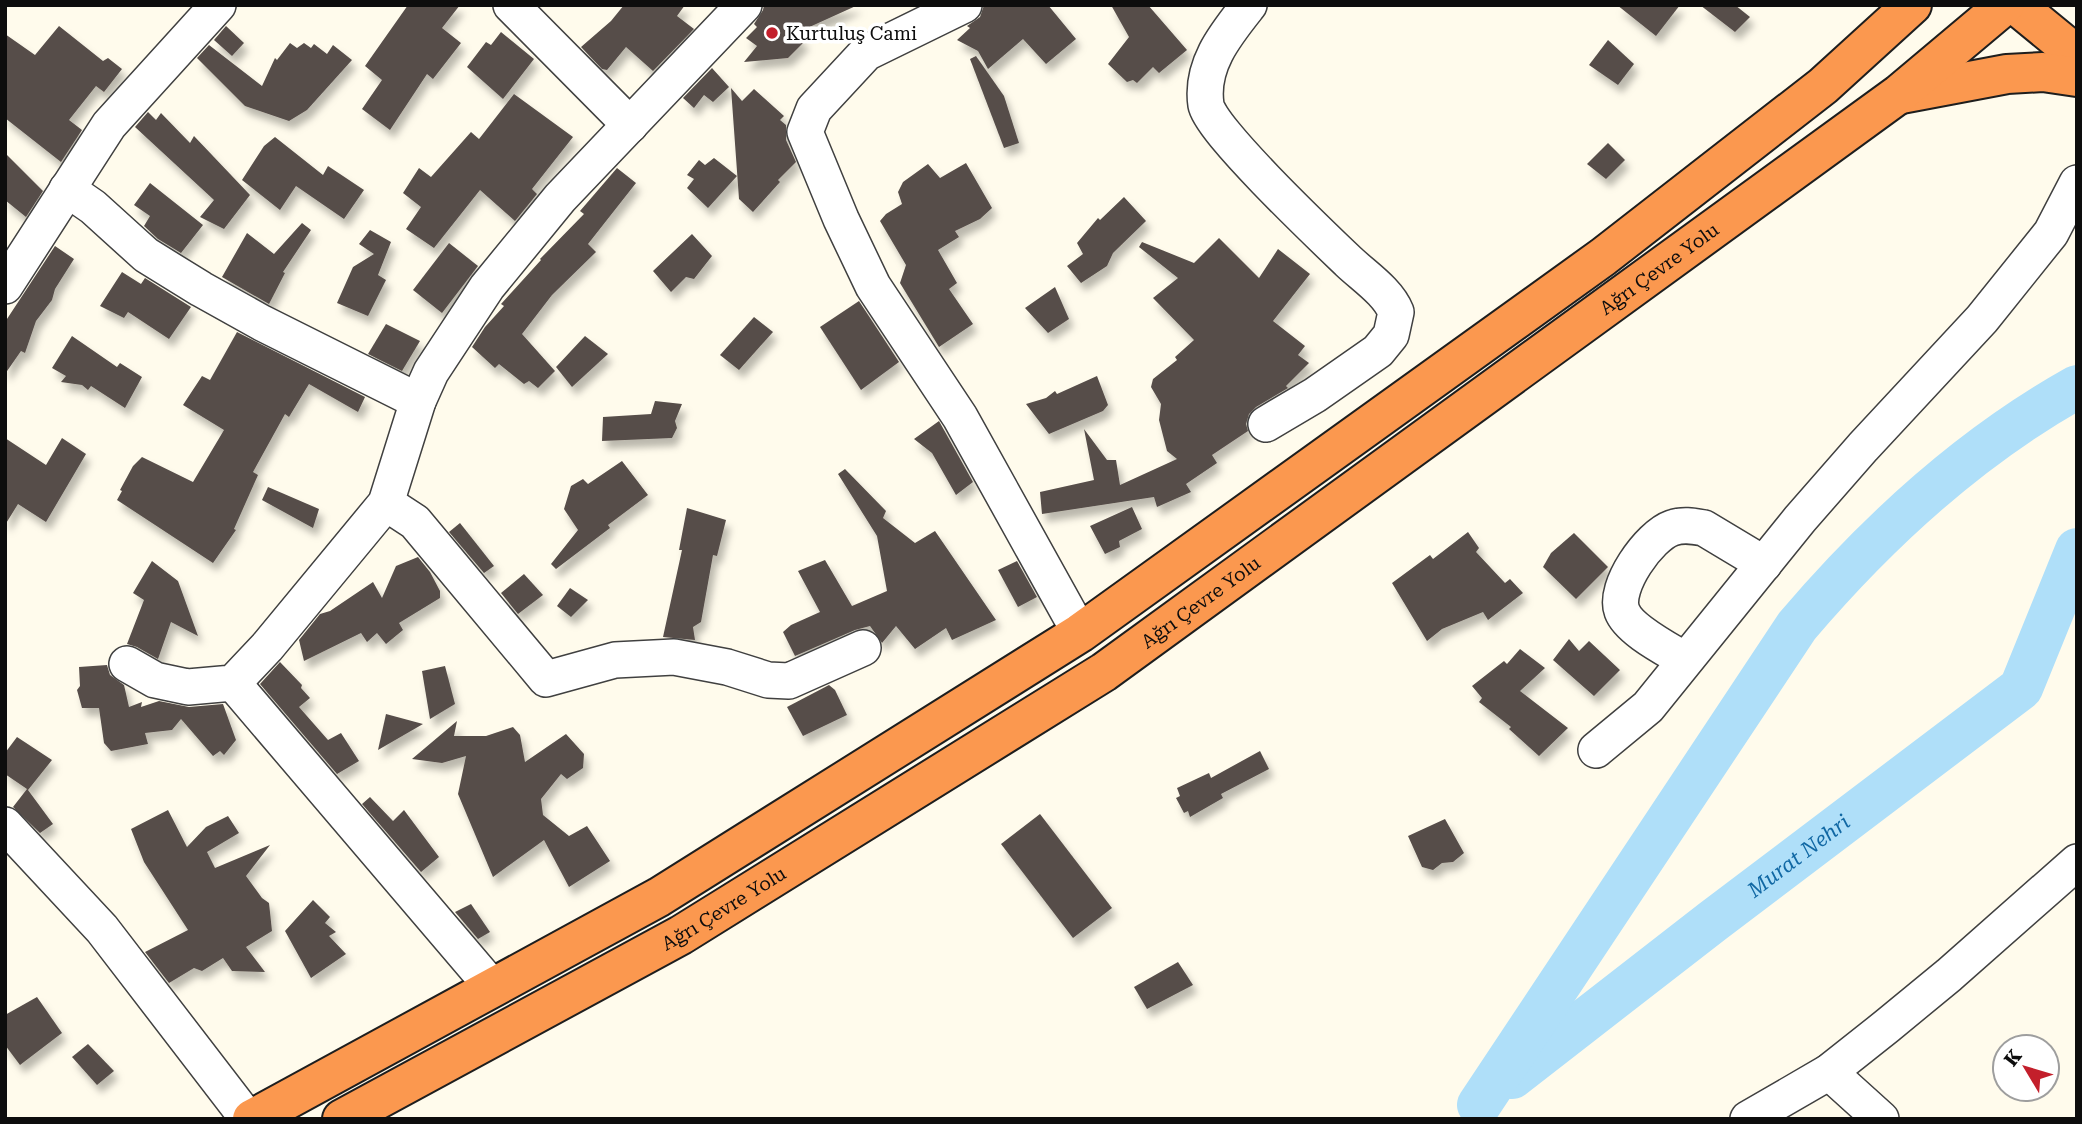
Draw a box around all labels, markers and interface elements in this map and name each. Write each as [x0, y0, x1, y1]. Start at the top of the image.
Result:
place label: Kurtuluş Cami [786, 22, 917, 45]
marker: Kurtuluş Cami [764, 25, 780, 41]
street label: Ağrı Çevre Yolu [1595, 218, 1724, 320]
street label: Ağrı Çevre Yolu [1137, 551, 1265, 653]
water label: Murat Nehri [1742, 810, 1855, 903]
street label: Ağrı Çevre Yolu [658, 862, 790, 955]
north arrow [1991, 1033, 2061, 1103]
text: K [1999, 1045, 2027, 1071]

